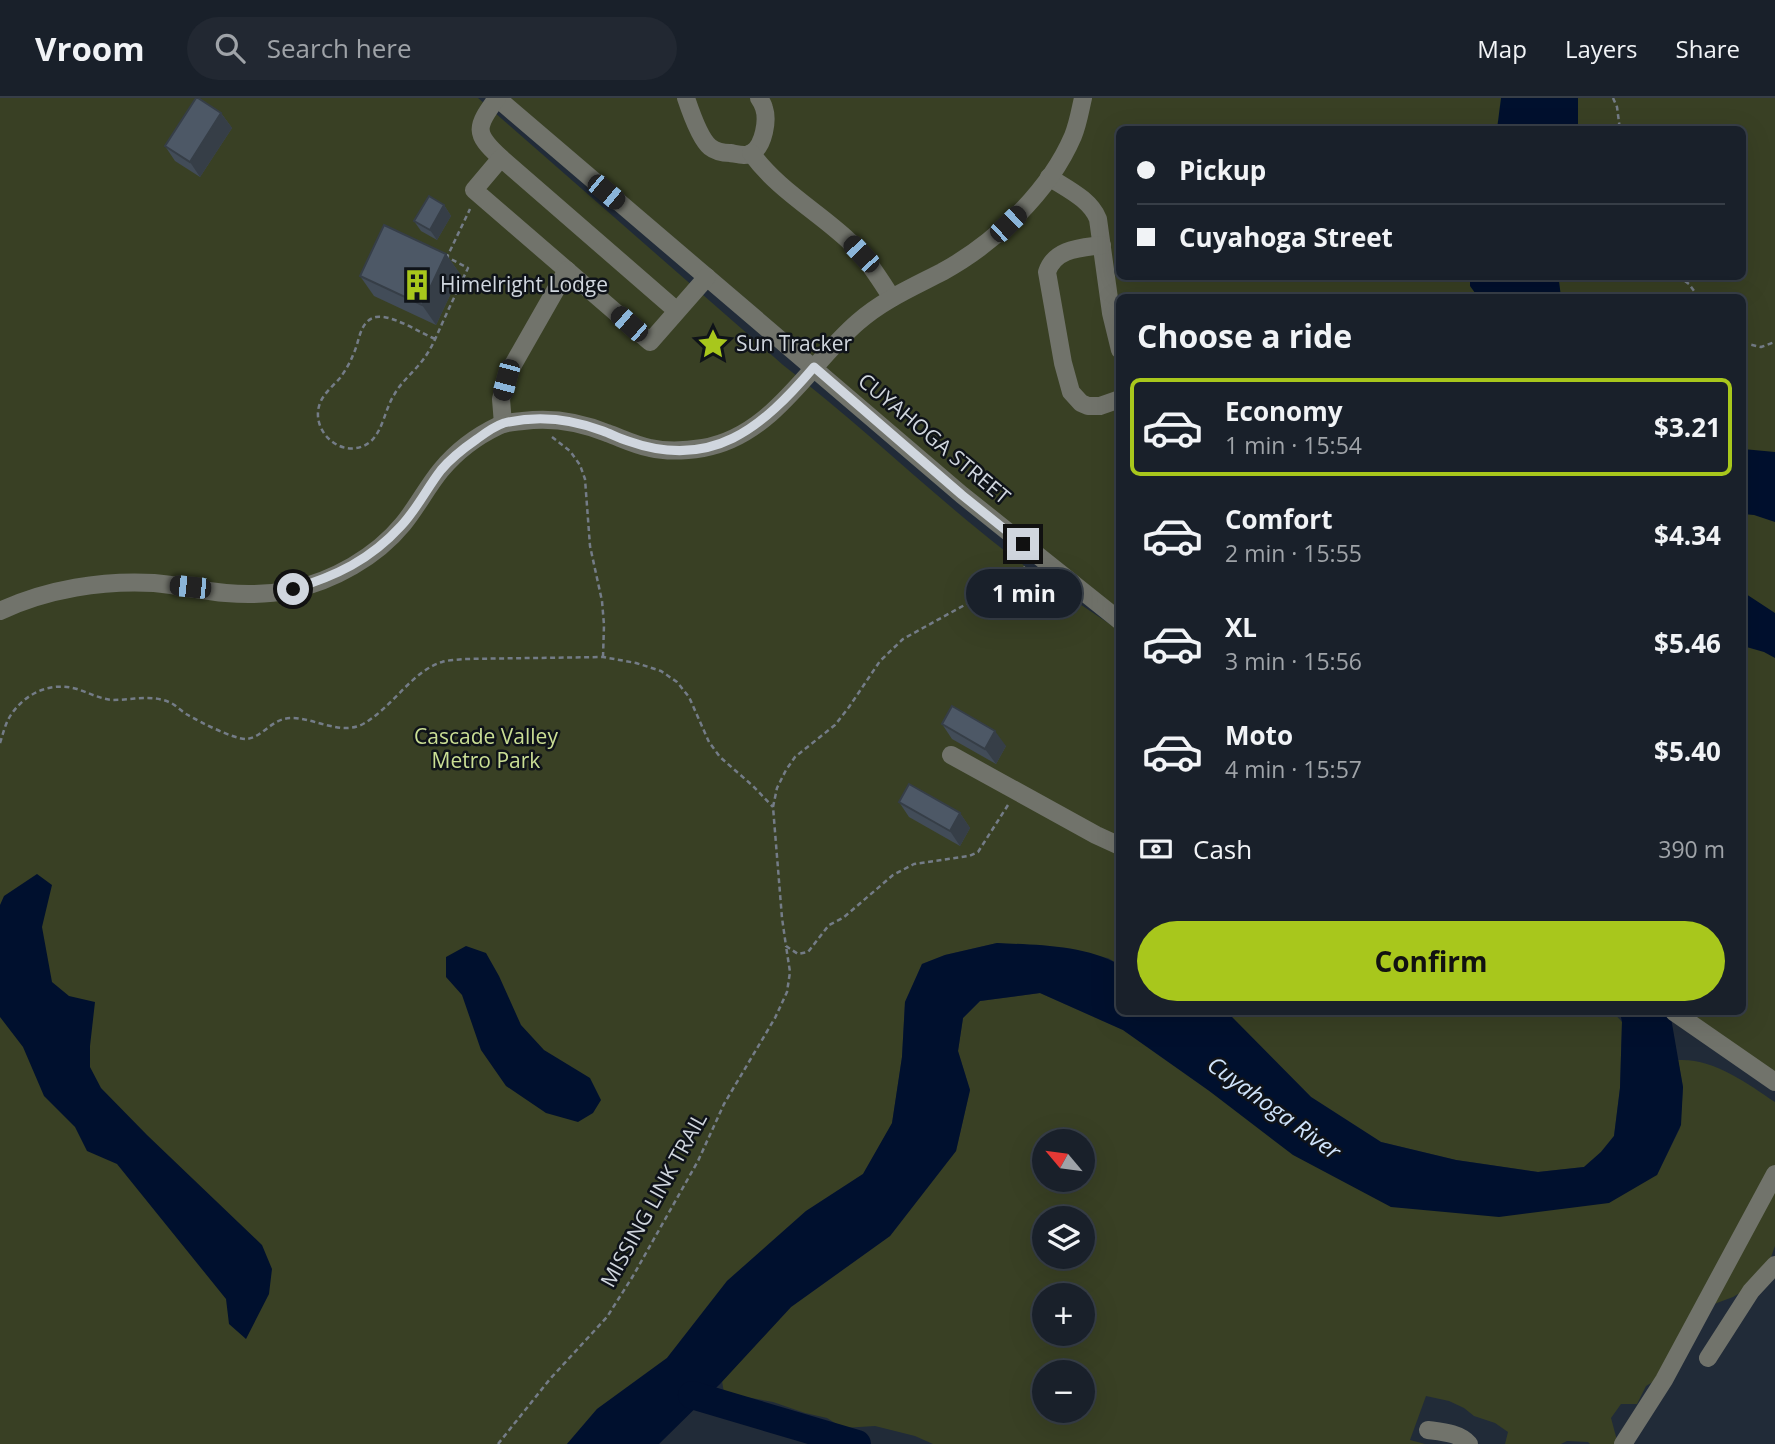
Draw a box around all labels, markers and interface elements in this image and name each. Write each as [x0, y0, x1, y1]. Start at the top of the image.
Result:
search box [187, 17, 677, 80]
text: Vroom [35, 26, 145, 71]
icon: search [211, 29, 249, 67]
text: Search here [267, 30, 412, 66]
text: Map [1477, 32, 1527, 65]
text: Layers [1565, 32, 1638, 65]
text: Share [1676, 32, 1740, 65]
text: Pickup [1179, 152, 1266, 188]
car [584, 170, 629, 214]
car [986, 202, 1031, 246]
text: Cuyahoga Street [1179, 219, 1393, 255]
car [839, 231, 884, 277]
building icon: Himelright Lodge [400, 268, 434, 302]
place label: Himelright Lodge [440, 270, 608, 298]
car [607, 302, 652, 346]
text: Choose a ride [1137, 314, 1352, 357]
place icon: Sun Tracker [696, 327, 730, 361]
place label: Sun Tracker [736, 329, 852, 357]
car [491, 357, 522, 403]
street label: CUYAHOGA STREET [853, 366, 1017, 510]
text: Economy [1225, 393, 1343, 429]
icon: car [1141, 396, 1204, 459]
text: $3.21 [1654, 409, 1721, 445]
text: 1 min · 15:54 [1225, 429, 1362, 461]
text: Comfort [1225, 501, 1332, 537]
icon: car [1141, 504, 1204, 567]
text: $4.34 [1654, 517, 1721, 553]
route end [1007, 528, 1039, 560]
text: 2 min · 15:55 [1225, 537, 1362, 569]
callout: 1 min [965, 569, 1081, 618]
route start [277, 573, 309, 605]
car [169, 574, 212, 600]
text: 1 min [992, 577, 1056, 609]
text: XL [1225, 609, 1257, 645]
icon: car [1141, 612, 1204, 675]
text: $5.46 [1654, 625, 1721, 661]
text: 3 min · 15:56 [1225, 645, 1362, 677]
text: Moto [1225, 717, 1293, 753]
icon: car [1141, 720, 1204, 783]
park label: Cascade Valley Metro Park [414, 722, 558, 774]
text: $5.40 [1654, 733, 1721, 769]
text: 4 min · 15:57 [1225, 753, 1362, 785]
icon: cash [1137, 830, 1175, 868]
text: Cash [1193, 831, 1252, 867]
text: 390 m [1658, 833, 1725, 865]
button: Confirm [1137, 921, 1725, 1001]
water label: Cuyahoga River [1201, 1048, 1348, 1167]
street label: MISSING LINK TRAIL [593, 1107, 713, 1292]
north arrow [1032, 1129, 1096, 1192]
map controls [1032, 1129, 1095, 1423]
button: layers [1032, 1206, 1095, 1269]
button: + [1032, 1283, 1095, 1346]
button: − [1032, 1360, 1095, 1423]

